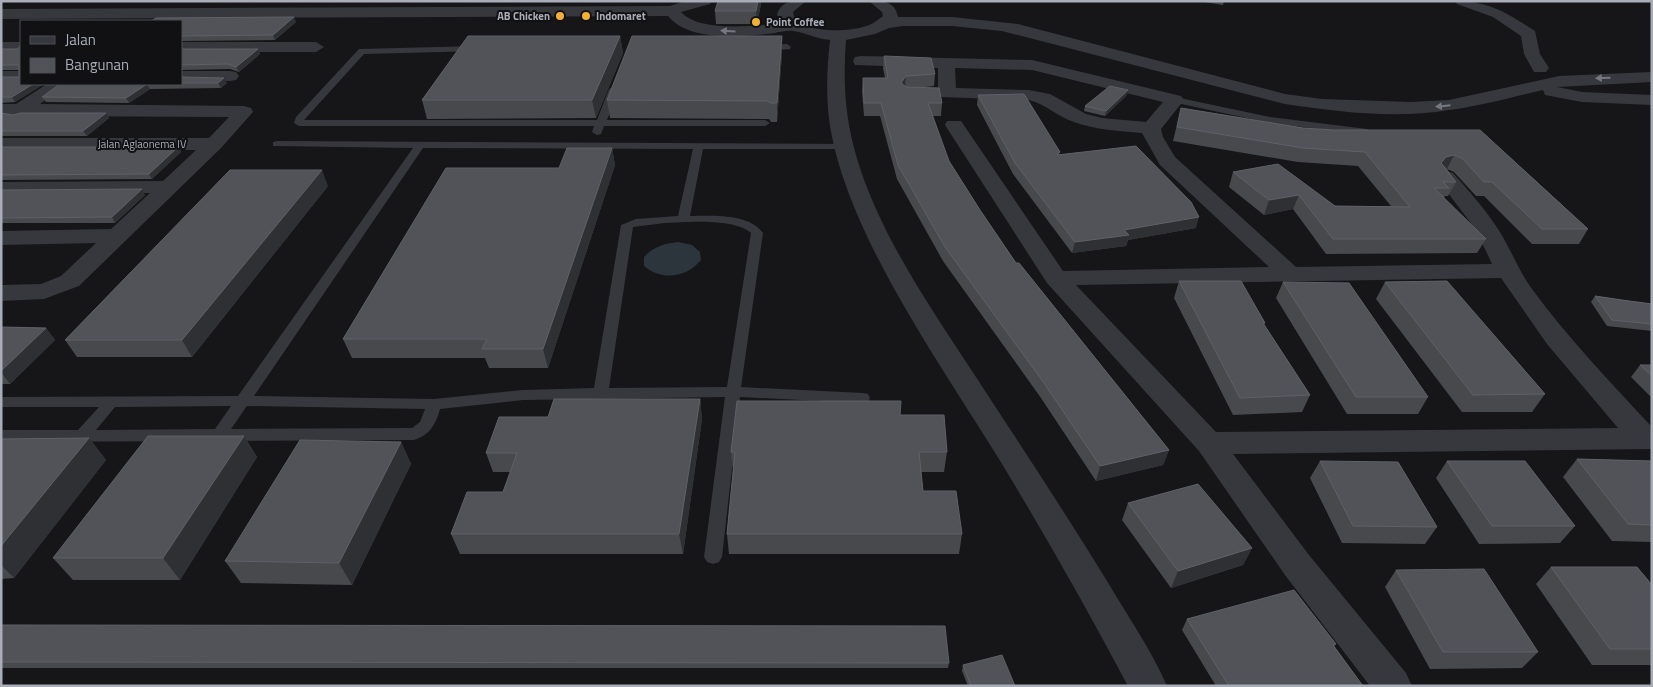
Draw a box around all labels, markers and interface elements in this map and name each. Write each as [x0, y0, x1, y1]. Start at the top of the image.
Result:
place label: AB Chicken [497, 8, 550, 24]
place label: Indomaret [596, 8, 646, 24]
marker: AB Chicken [554, 10, 566, 22]
marker: Indomaret [580, 10, 592, 22]
place label: Point Coffee [766, 14, 825, 30]
marker: Point Coffee [750, 16, 762, 28]
legend [20, 20, 182, 85]
one-way arrow [720, 27, 736, 35]
text: Jalan [65, 28, 96, 51]
text: Bangunan [65, 53, 129, 76]
one-way arrow [1595, 74, 1611, 82]
one-way arrow [1435, 102, 1451, 110]
street label: Jalan Aglaonema IV [98, 136, 187, 152]

